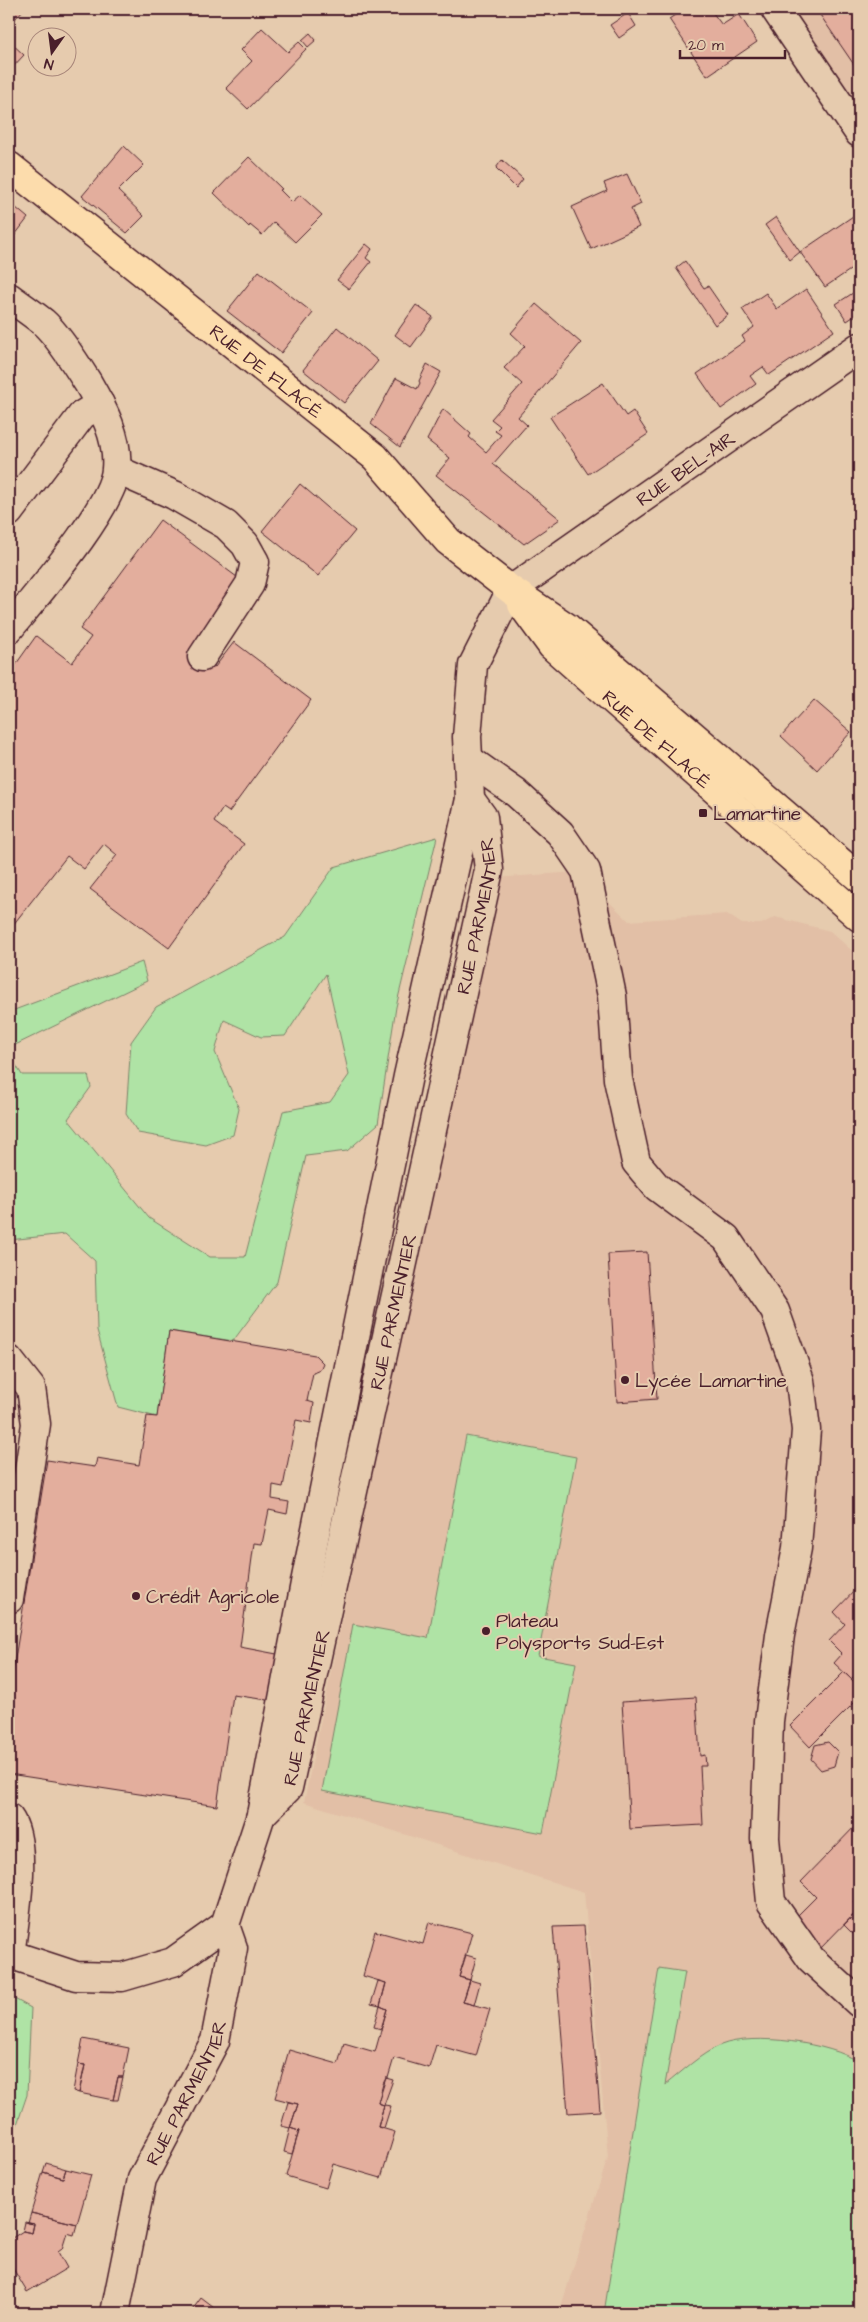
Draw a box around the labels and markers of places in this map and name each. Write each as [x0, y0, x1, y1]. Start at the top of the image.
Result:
place label: Lamartine [713, 801, 801, 828]
marker: Lamartine [697, 807, 709, 819]
place label: Lycée Lamartine [635, 1368, 787, 1396]
marker: Lycée Lamartine [619, 1374, 631, 1386]
place label: Crédit Agricole [146, 1584, 279, 1612]
marker: Crédit Agricole [130, 1590, 142, 1602]
place label: Plateau Polysports Sud-Est [496, 1608, 665, 1658]
marker: Plateau Polysports Sud-Est [480, 1625, 492, 1637]

